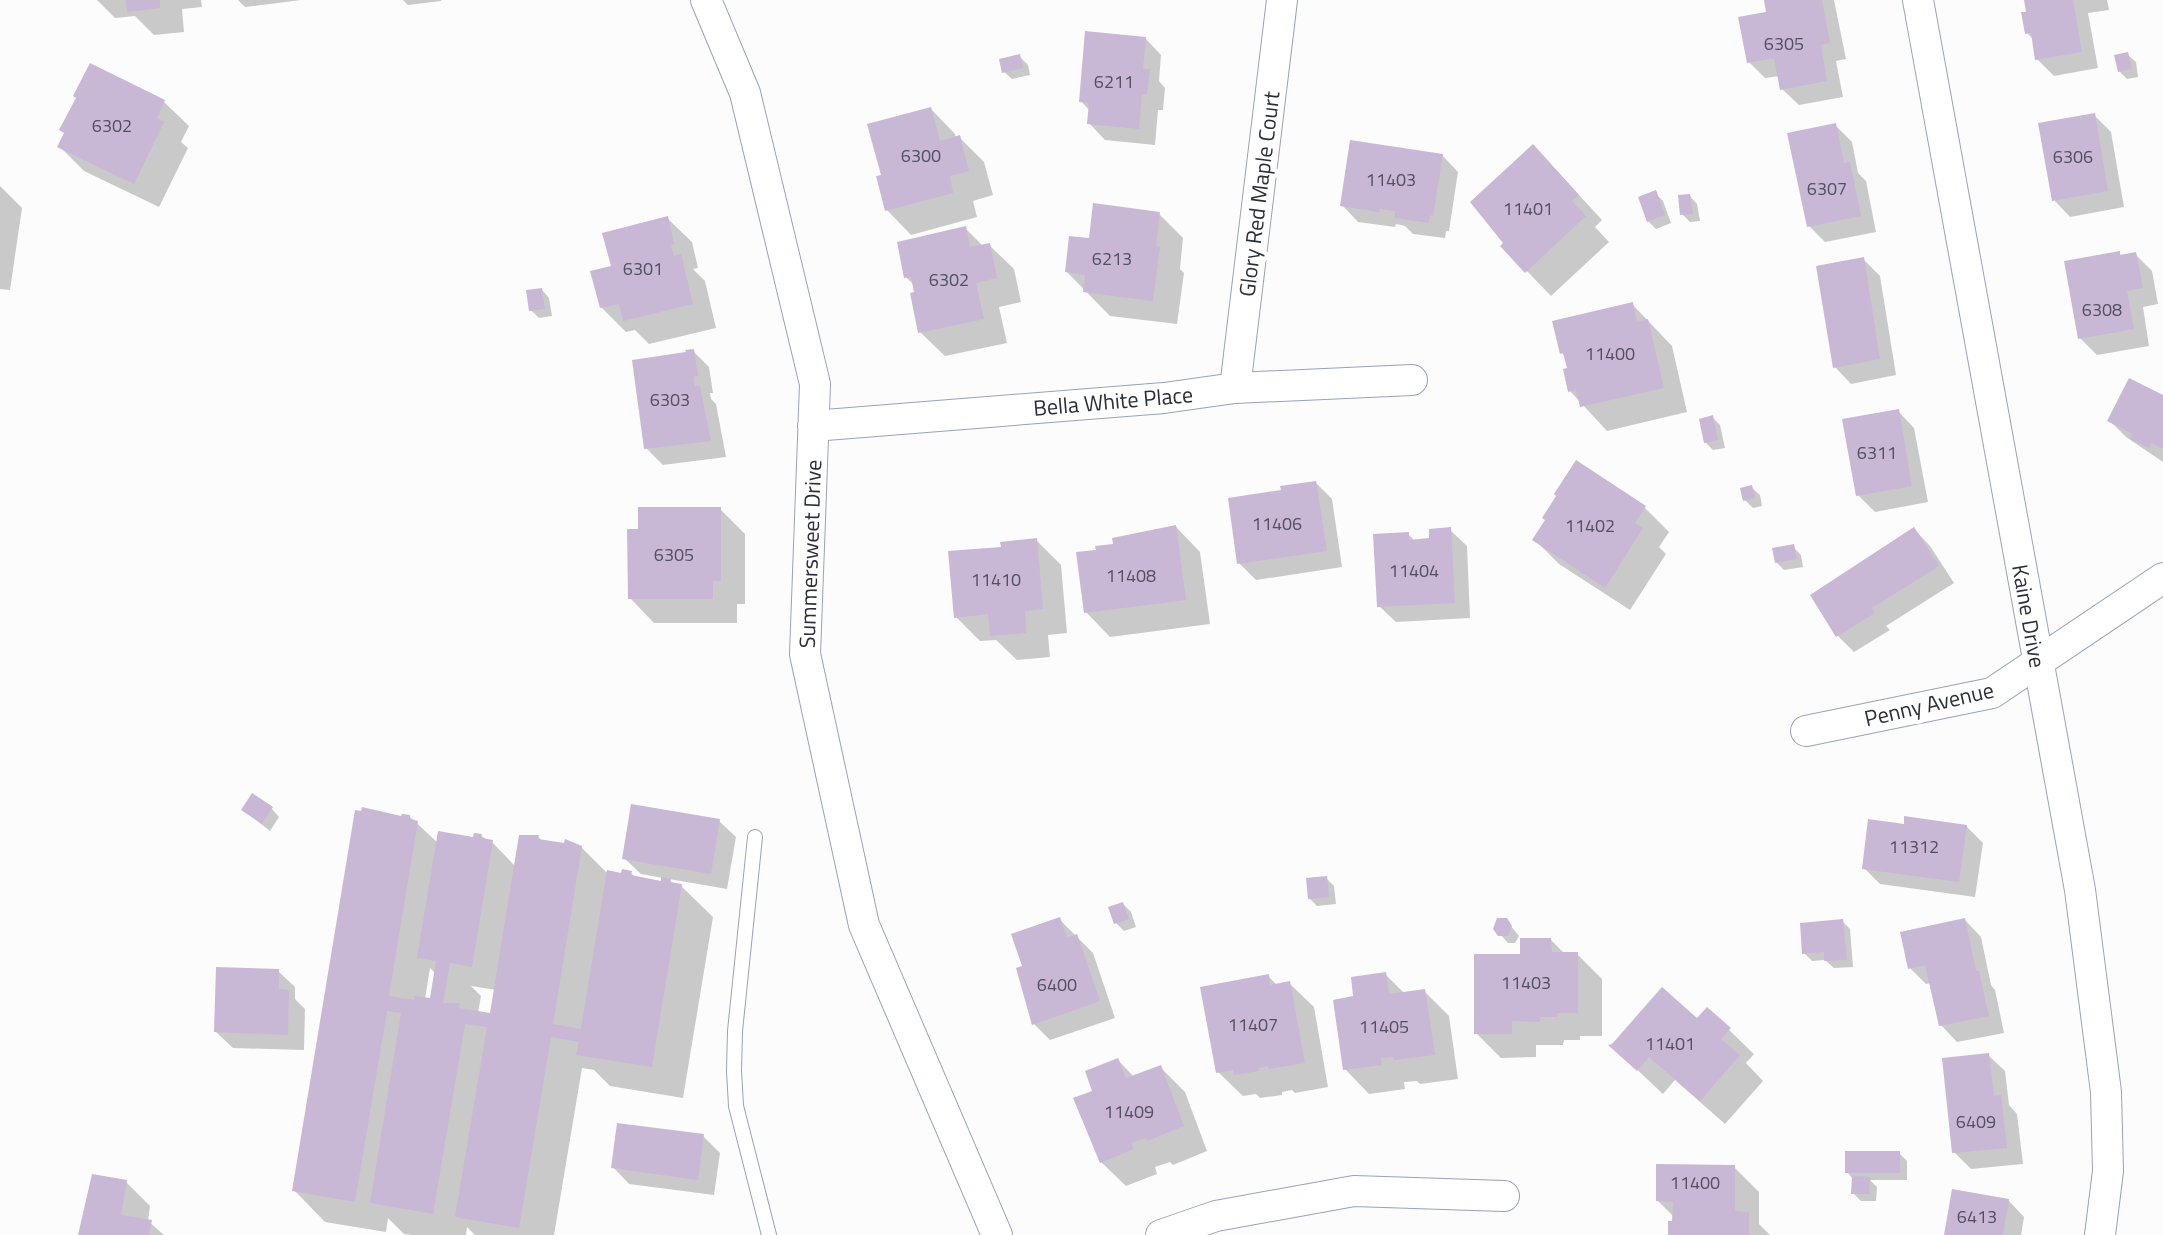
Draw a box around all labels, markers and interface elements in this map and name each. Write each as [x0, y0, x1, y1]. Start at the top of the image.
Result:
house number: 6305 [1764, 30, 1804, 57]
house number: 6211 [1094, 68, 1134, 95]
street label: Glory Red Maple Court [1230, 89, 1289, 299]
house number: 6302 [92, 112, 132, 139]
house number: 6300 [901, 142, 941, 169]
house number: 6306 [2053, 143, 2093, 170]
house number: 11403 [1366, 166, 1416, 193]
house number: 6307 [1807, 175, 1847, 202]
house number: 11401 [1503, 195, 1553, 222]
house number: 6213 [1092, 245, 1132, 272]
house number: 6301 [623, 255, 663, 282]
house number: 6302 [929, 266, 969, 293]
house number: 6308 [2082, 296, 2122, 323]
house number: 11400 [1585, 340, 1635, 367]
street label: Bella White Place [1032, 377, 1194, 425]
house number: 6303 [650, 386, 690, 413]
house number: 6311 [1857, 439, 1897, 466]
street label: Summersweet Drive [790, 459, 830, 649]
house number: 11406 [1252, 510, 1302, 537]
house number: 11402 [1565, 512, 1615, 539]
house number: 6305 [654, 541, 694, 568]
house number: 11404 [1389, 557, 1439, 584]
house number: 11408 [1106, 562, 1156, 589]
street label: Kaine Drive [2003, 562, 2055, 670]
house number: 11410 [971, 566, 1021, 593]
street label: Penny Avenue [1861, 673, 1997, 735]
house number: 11312 [1889, 833, 1939, 860]
house number: 11403 [1501, 969, 1551, 996]
house number: 6400 [1037, 971, 1077, 998]
house number: 11407 [1228, 1011, 1278, 1038]
house number: 11405 [1359, 1013, 1409, 1040]
house number: 11401 [1645, 1030, 1695, 1057]
house number: 11409 [1104, 1098, 1154, 1125]
house number: 6409 [1956, 1108, 1996, 1135]
house number: 11400 [1670, 1169, 1720, 1196]
house number: 6413 [1957, 1203, 1997, 1230]

